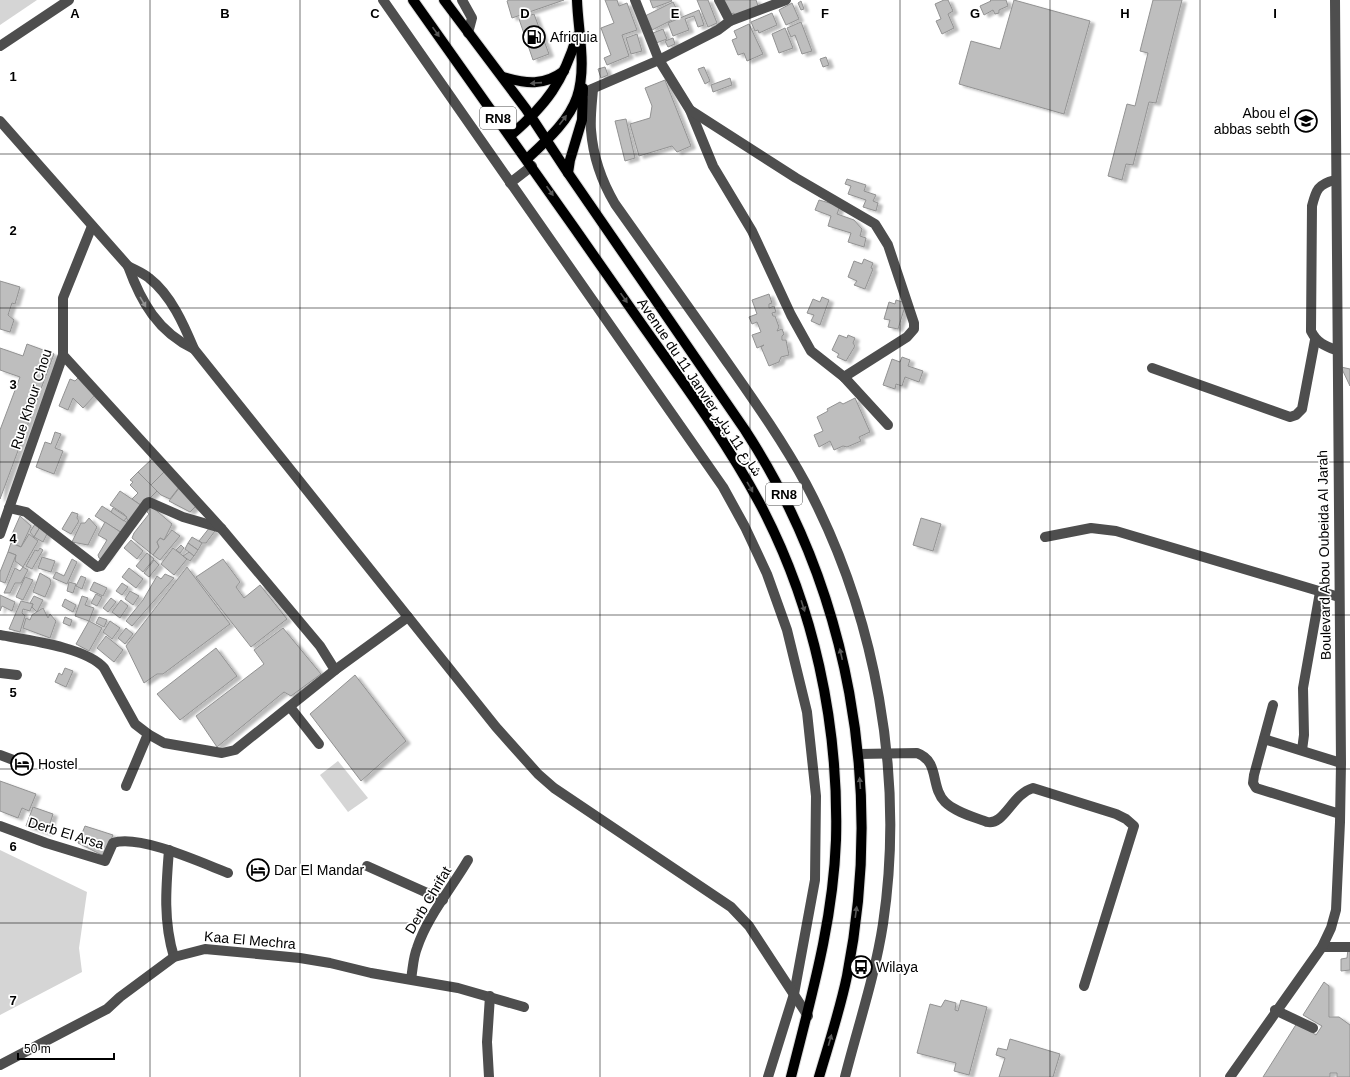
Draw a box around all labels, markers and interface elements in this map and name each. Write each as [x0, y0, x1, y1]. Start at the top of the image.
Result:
text: A [70, 6, 80, 21]
text: B [220, 6, 230, 21]
text: C [370, 6, 380, 21]
text: D [520, 6, 530, 21]
text: E [671, 6, 680, 21]
text: F [821, 6, 829, 21]
text: G [970, 6, 980, 21]
text: H [1120, 6, 1130, 21]
text: I [1273, 6, 1277, 21]
fuel station icon: Afriquia [521, 24, 547, 50]
one-way arrow [432, 27, 440, 37]
place label: Afriquia [550, 29, 598, 45]
text: 1 [9, 69, 17, 84]
one-way arrow [530, 79, 542, 86]
place label: Abou el abbas sebth [1214, 105, 1290, 137]
road number: RN8 [480, 107, 516, 129]
school or university icon: Abou el abbas sebth [1293, 108, 1319, 134]
one-way arrow [559, 115, 567, 126]
one-way arrow [546, 186, 554, 196]
text: 2 [9, 223, 17, 238]
one-way arrow [620, 293, 628, 303]
street label: Avenue du 11 Janvier شارع 11 يناير [632, 295, 766, 481]
one-way arrow [139, 296, 146, 308]
street label: Rue Khour Chou [7, 347, 55, 451]
text: 3 [9, 377, 17, 392]
street label: Boulevard Abou Oubeida Al Jarah [1314, 450, 1334, 660]
one-way arrow [747, 481, 754, 493]
road number: RN8 [766, 483, 802, 505]
text: 4 [9, 531, 17, 546]
one-way arrow [800, 600, 806, 612]
one-way arrow [838, 648, 844, 660]
text: 5 [9, 685, 17, 700]
hotel icon: Hostel [9, 751, 35, 777]
place label: Hostel [38, 756, 78, 772]
one-way arrow [857, 777, 864, 789]
street label: Derb El Arsa [26, 814, 106, 852]
text: 6 [9, 839, 17, 854]
hotel icon: Dar El Mandar [245, 857, 271, 883]
place label: Dar El Mandar [274, 862, 365, 878]
street label: Derb Chrifat [402, 863, 454, 936]
one-way arrow [853, 906, 859, 919]
street label: Kaa El Mechra [204, 928, 297, 952]
bus stop icon: Wilaya [848, 954, 874, 980]
place label: Wilaya [876, 959, 918, 975]
text: 7 [9, 993, 17, 1008]
one-way arrow [827, 1033, 833, 1045]
scale bar [18, 1035, 114, 1061]
text: 50 m [24, 1042, 51, 1056]

